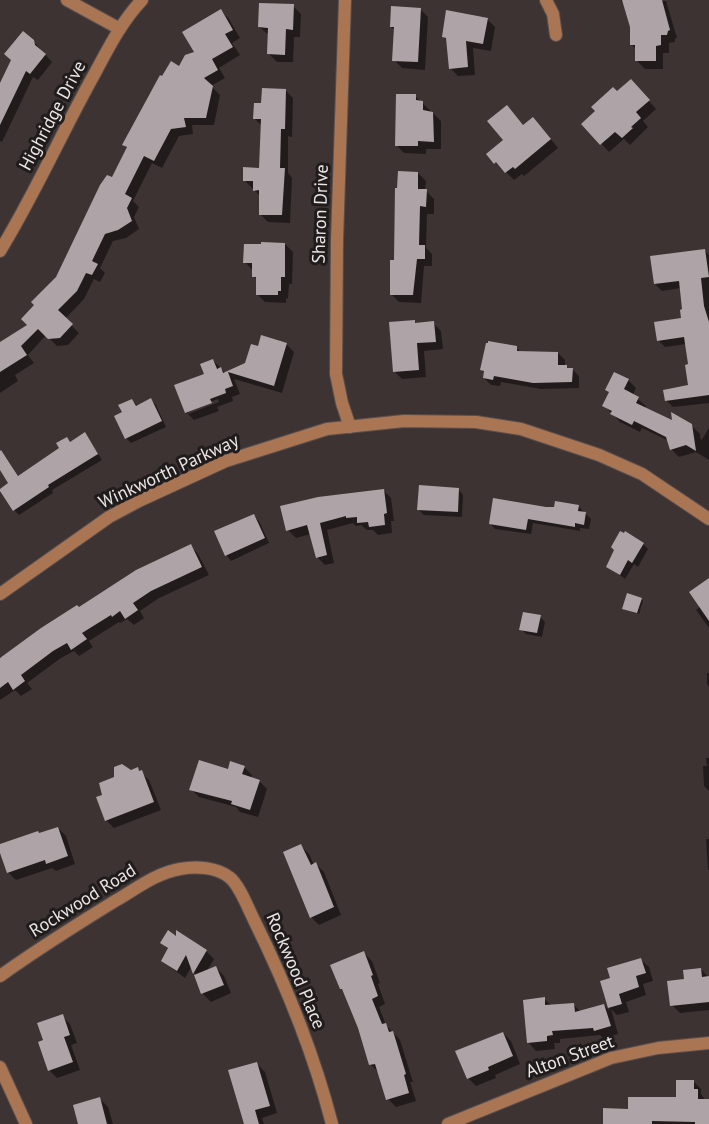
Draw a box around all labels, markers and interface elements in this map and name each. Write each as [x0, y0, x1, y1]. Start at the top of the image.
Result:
street label: Highridge Drive [15, 58, 91, 174]
street label: Sharon Drive [308, 164, 334, 264]
street label: Winkworth Parkway [96, 430, 242, 514]
street label: Rockwood Road [26, 860, 140, 942]
street label: Rockwood Place [261, 910, 329, 1032]
street label: Alton Street [523, 1031, 617, 1083]

